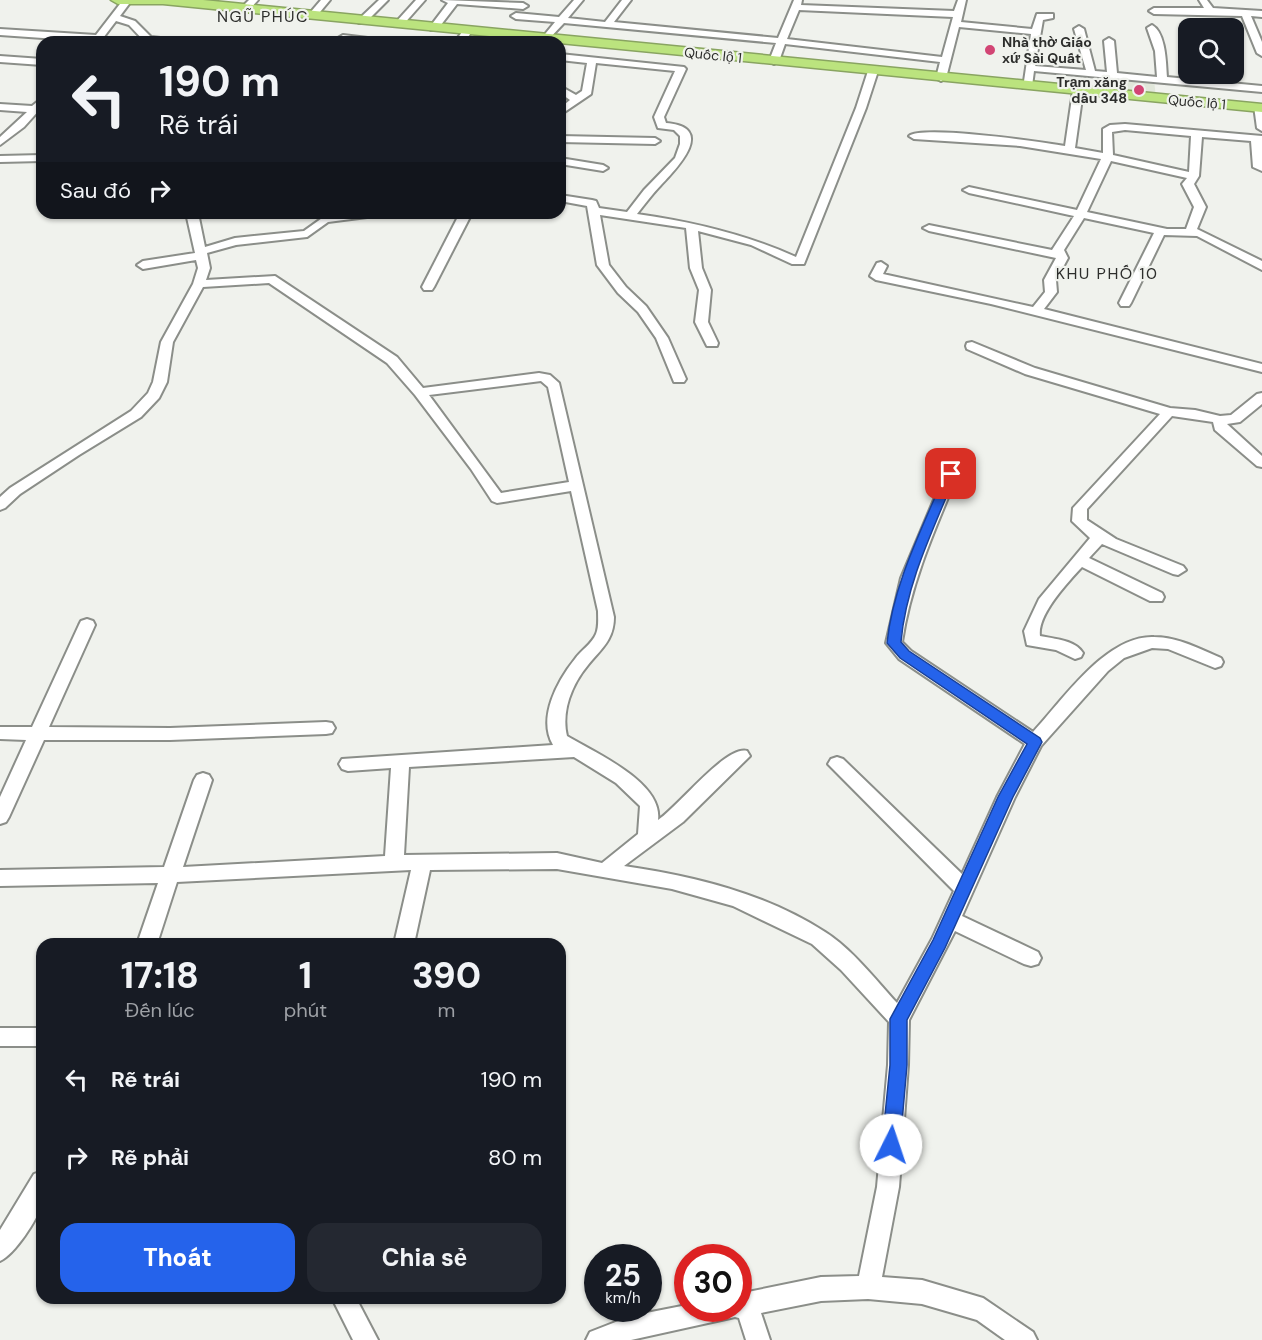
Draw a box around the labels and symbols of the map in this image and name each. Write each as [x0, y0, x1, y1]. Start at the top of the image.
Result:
district label: NGŨ PHÚC [217, 6, 309, 27]
place label: Nhà thờ Giáo xứ Sài Quất [1002, 33, 1092, 67]
street label: Quốc lộ 1 [683, 43, 743, 67]
marker: Nhà thờ Giáo xứ Sài Quất [983, 43, 997, 57]
place label: Trạm xăng dầu 348 [1056, 73, 1127, 107]
marker: Trạm xăng dầu 348 [1132, 83, 1146, 97]
street label: Quốc lộ 1 [1167, 91, 1227, 113]
district label: KHU PHỐ 10 [1056, 263, 1158, 284]
pin [925, 448, 976, 499]
position arrow [859, 1113, 923, 1177]
speed limit sign: 30 [674, 1244, 752, 1322]

